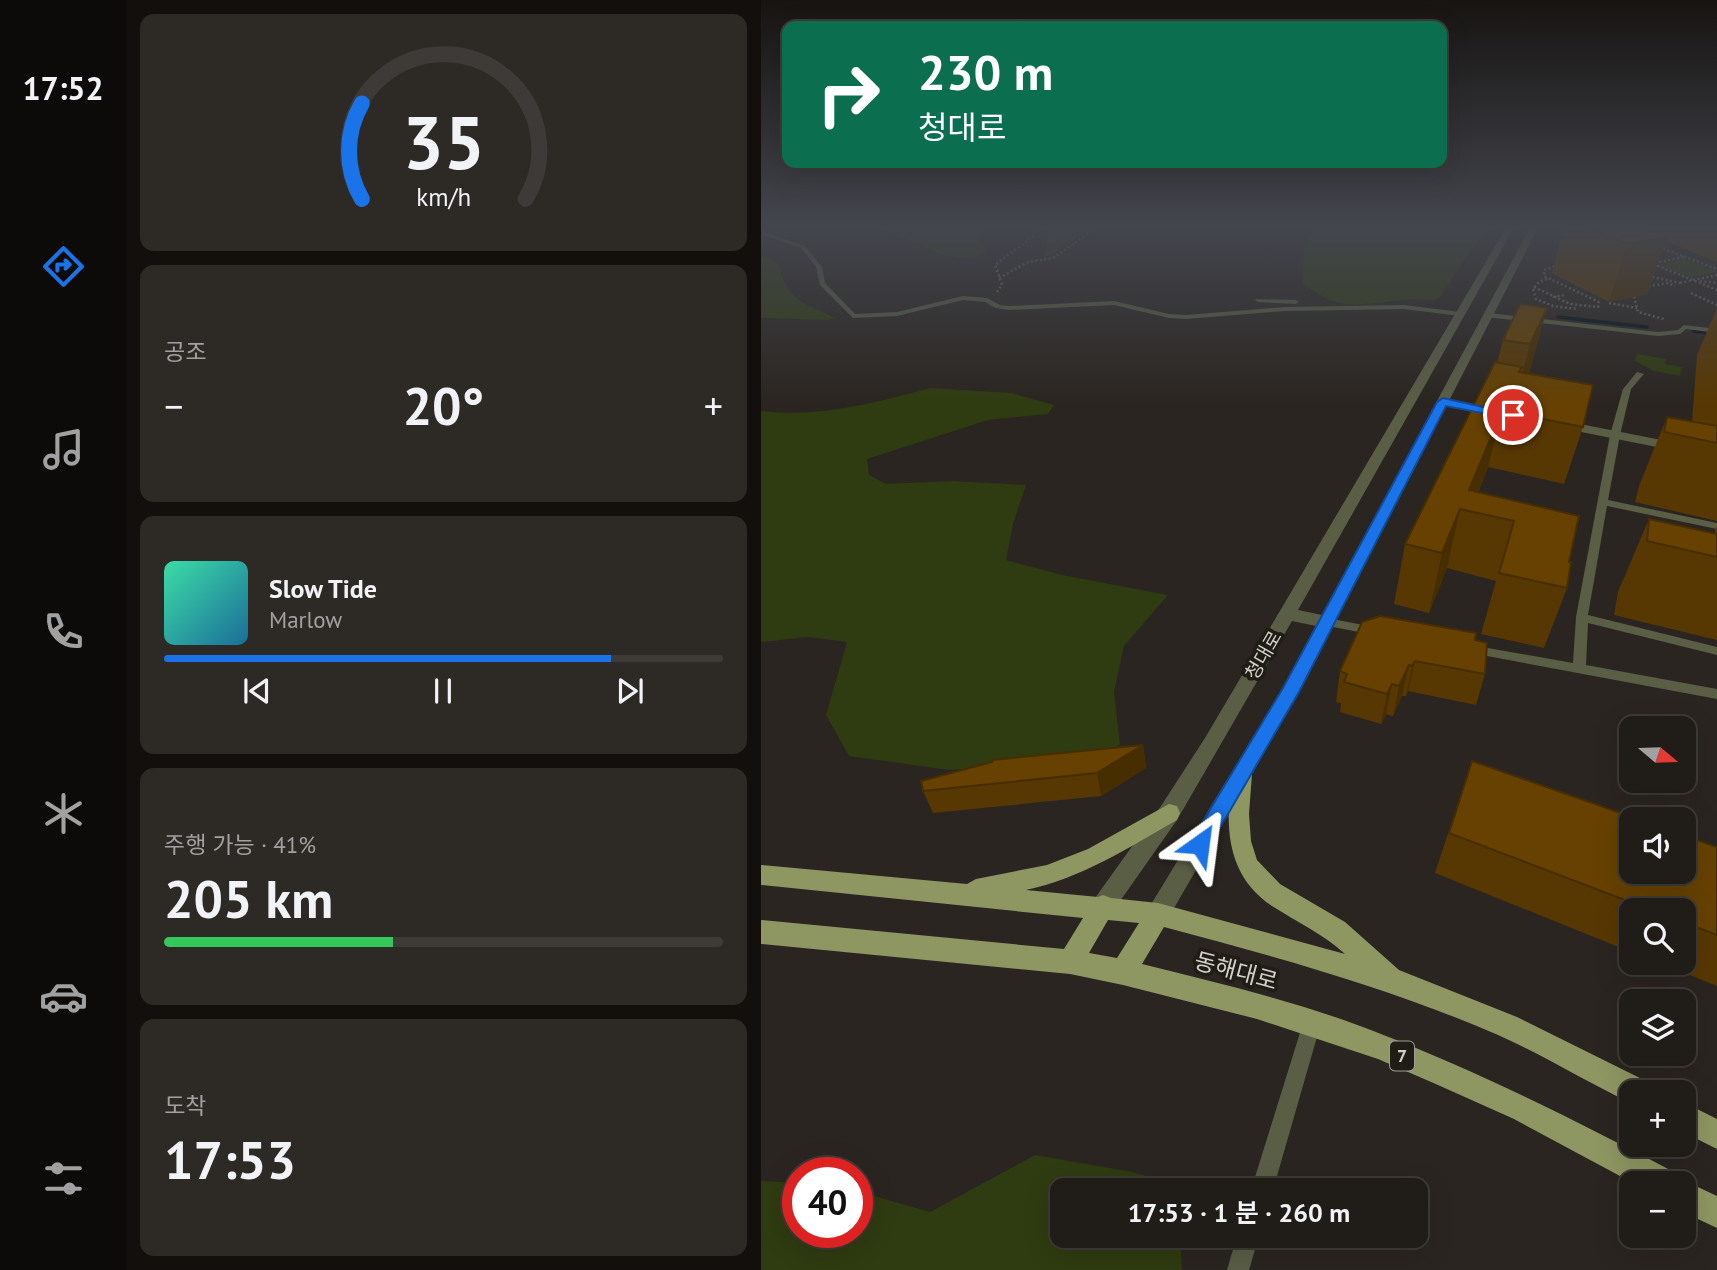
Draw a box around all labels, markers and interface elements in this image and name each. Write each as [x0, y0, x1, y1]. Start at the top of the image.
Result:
text: 230 m [918, 40, 1053, 104]
icon: right [803, 49, 894, 140]
text: 17:52 [22, 67, 104, 109]
text: 35 [402, 95, 485, 189]
text: 청대로 [918, 106, 1006, 148]
text: km/h [416, 180, 471, 212]
icon: directions [39, 242, 88, 291]
text: 공조 [164, 337, 206, 366]
text: 20° [403, 372, 484, 439]
text: − [164, 381, 183, 430]
text: + [704, 381, 723, 430]
pin [1483, 385, 1543, 445]
icon: arrive [1494, 396, 1532, 434]
icon: music [39, 425, 88, 474]
text: Slow Tide [269, 572, 377, 605]
text: Marlow [269, 605, 342, 634]
icon: phone [39, 607, 88, 656]
street label: 청대로 [1239, 626, 1287, 684]
icon: previous [238, 672, 276, 710]
icon: pause [424, 672, 462, 710]
icon: next [611, 672, 649, 710]
north arrow [1619, 716, 1695, 793]
map controls [1619, 716, 1696, 1248]
icon: climate [39, 789, 88, 838]
position arrow [1163, 807, 1237, 881]
button: sound [1619, 807, 1696, 884]
text: 주행 가능 · 41% [164, 830, 316, 859]
text: 205 km [164, 865, 333, 932]
button: search [1619, 898, 1696, 975]
street label: 동해대로 [1191, 946, 1281, 995]
icon: car [39, 972, 88, 1021]
button: layers [1619, 989, 1696, 1066]
road number: 7 [1390, 1042, 1414, 1070]
button: + [1619, 1080, 1696, 1157]
text: 도착 [164, 1091, 206, 1120]
text: 17:53 [164, 1126, 296, 1193]
icon: filters [39, 1154, 88, 1203]
speed limit sign: 40 [782, 1157, 873, 1248]
button: − [1619, 1171, 1696, 1248]
text: 17:53 · 1 분 · 260 m [1128, 1196, 1350, 1229]

